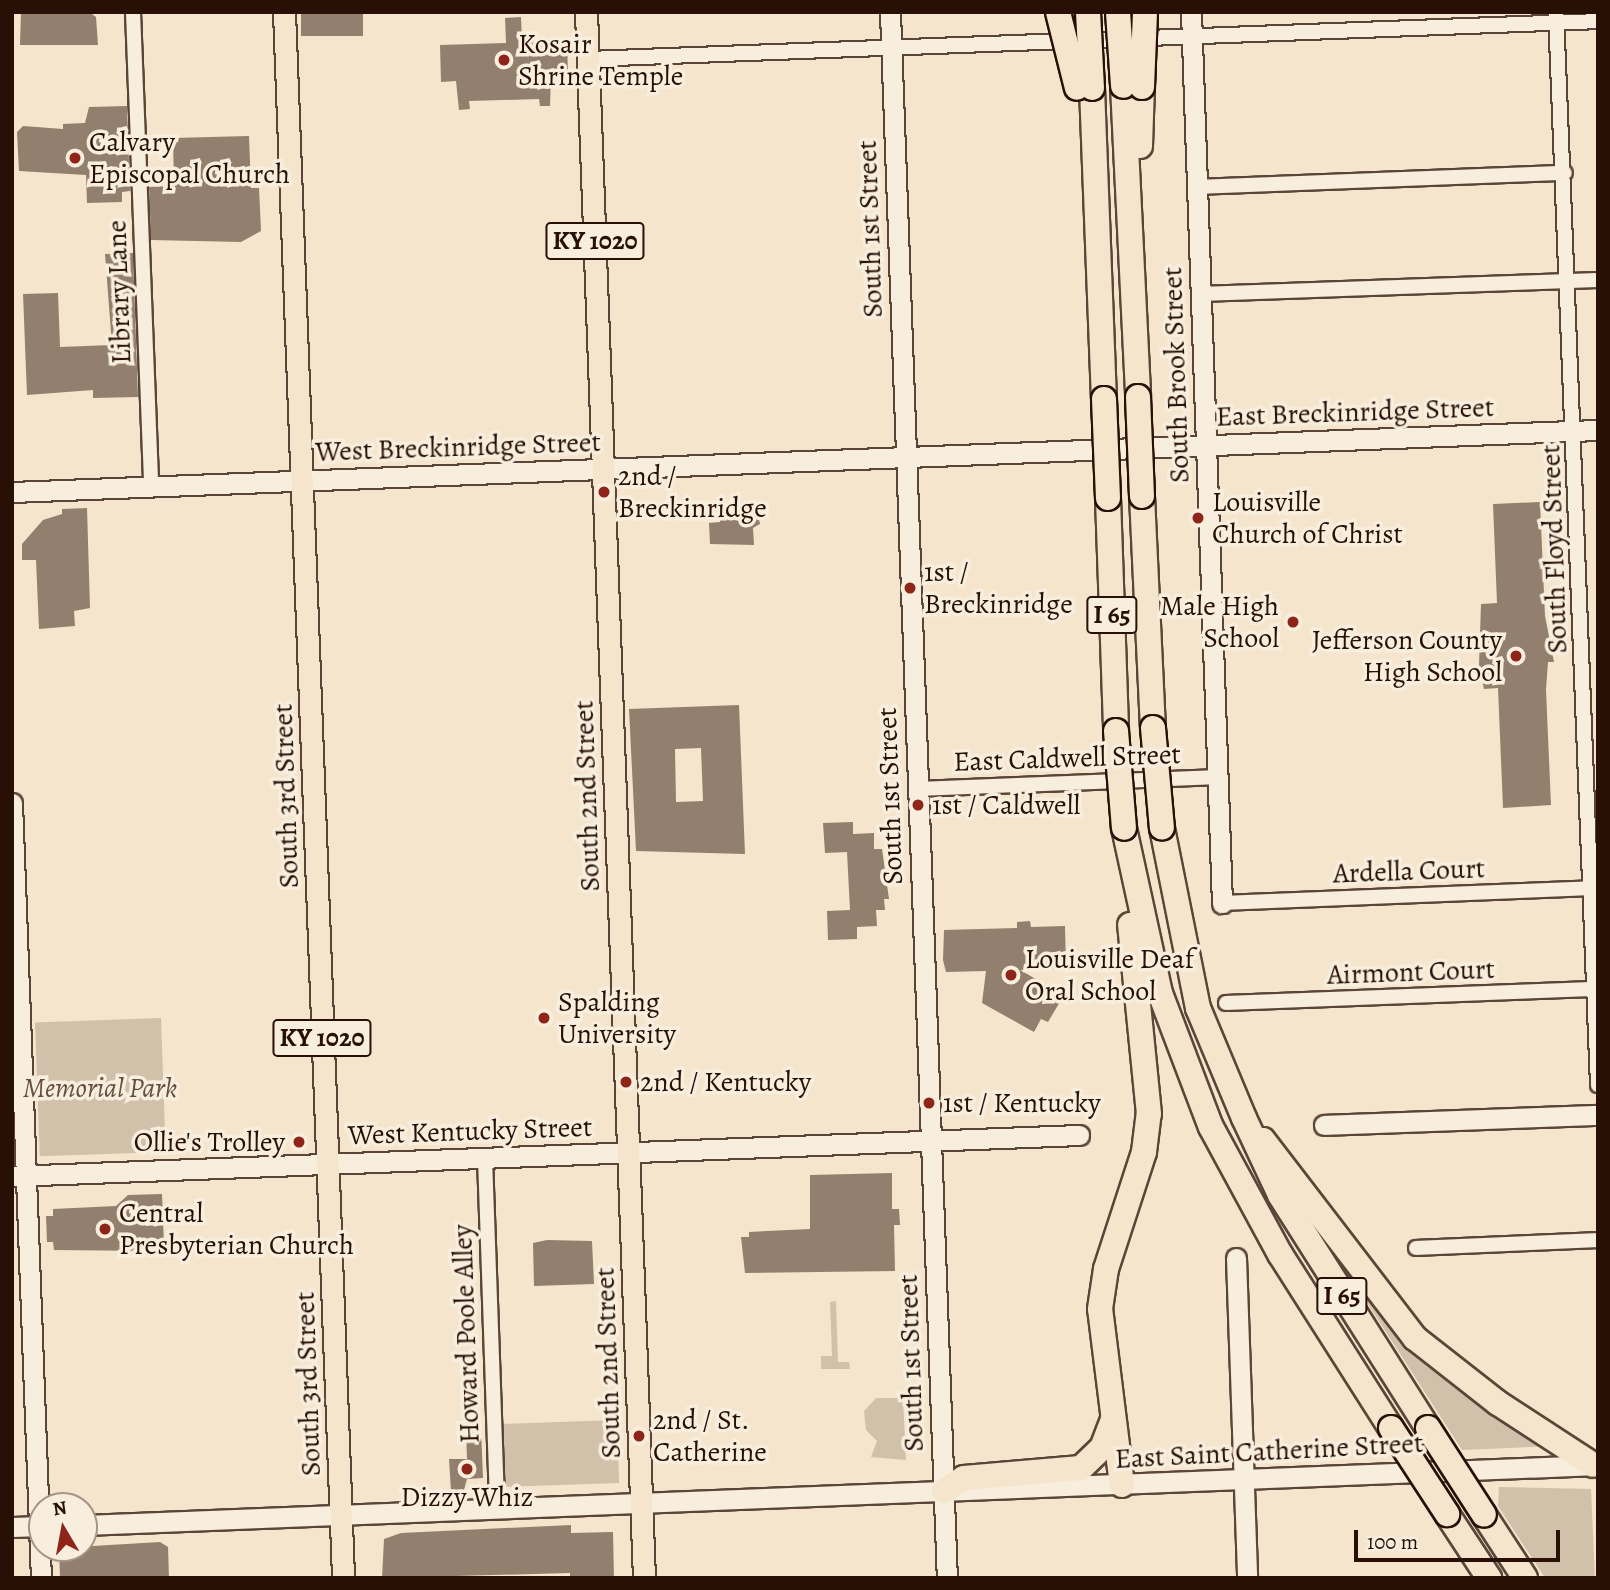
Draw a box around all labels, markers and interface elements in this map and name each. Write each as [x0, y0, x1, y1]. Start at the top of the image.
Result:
place label: Kosair Shrine Temple [518, 27, 683, 93]
marker: Kosair Shrine Temple [496, 52, 512, 68]
place label: Calvary Episcopal Church [89, 125, 290, 191]
street label: South 1st Street [850, 140, 890, 318]
marker: Calvary Episcopal Church [67, 150, 83, 166]
road number: KY 1020 [544, 218, 646, 264]
street label: Library Lane [100, 219, 138, 365]
street label: South Brook Street [1155, 266, 1197, 484]
street label: East Breckinridge Street [1215, 390, 1495, 434]
street label: West Breckinridge Street [315, 425, 601, 469]
street label: South Floyd Street [1534, 444, 1574, 654]
place label: 2nd / Breckinridge [618, 459, 767, 525]
marker: 2nd / Breckinridge [596, 484, 612, 500]
place label: Louisville Church of Christ [1212, 485, 1403, 551]
marker: Louisville Church of Christ [1190, 510, 1206, 526]
place label: 1st / Breckinridge [924, 555, 1073, 621]
marker: 1st / Breckinridge [902, 580, 918, 596]
place label: Male High School [1160, 589, 1279, 655]
road number: I 65 [1086, 593, 1138, 638]
marker: Male High School [1285, 614, 1301, 630]
place label: Jefferson County High School [1312, 623, 1502, 689]
marker: Jefferson County High School [1508, 648, 1524, 664]
street label: South 2nd Street [567, 700, 607, 892]
street label: South 3rd Street [266, 703, 306, 889]
street label: South 1st Street [870, 707, 910, 885]
street label: East Caldwell Street [953, 737, 1181, 779]
place label: 1st / Caldwell [932, 788, 1080, 822]
marker: 1st / Caldwell [910, 797, 926, 813]
street label: Ardella Court [1332, 852, 1486, 890]
place label: Louisville Deaf Oral School [1025, 942, 1194, 1008]
street label: Airmont Court [1327, 952, 1495, 992]
marker: Louisville Deaf Oral School [1003, 967, 1019, 983]
place label: Spalding University [558, 985, 676, 1051]
marker: Spalding University [536, 1010, 552, 1026]
road number: KY 1020 [271, 1015, 373, 1060]
place label: 2nd / Kentucky [640, 1065, 811, 1099]
park label: Memorial Park [23, 1071, 177, 1105]
marker: 2nd / Kentucky [618, 1074, 634, 1090]
place label: 1st / Kentucky [943, 1086, 1101, 1120]
marker: 1st / Kentucky [921, 1095, 937, 1111]
street label: West Kentucky Street [347, 1110, 593, 1152]
place label: Ollie's Trolley [134, 1125, 285, 1159]
marker: Ollie's Trolley [291, 1134, 307, 1150]
place label: Central Presbyterian Church [119, 1196, 354, 1262]
marker: Central Presbyterian Church [97, 1221, 113, 1237]
street label: Howard Poole Alley [445, 1224, 487, 1444]
street label: South 2nd Street [588, 1267, 628, 1459]
street label: South 1st Street [891, 1274, 931, 1452]
road number: I 65 [1316, 1274, 1368, 1318]
street label: South 3rd Street [288, 1291, 328, 1477]
place label: 2nd / St. Catherine [653, 1403, 767, 1469]
street label: East Saint Catherine Street [1114, 1426, 1424, 1476]
marker: 2nd / St. Catherine [631, 1428, 647, 1444]
marker: Dizzy Whiz [459, 1461, 475, 1477]
place label: Dizzy Whiz [401, 1480, 533, 1514]
north arrow [28, 1492, 98, 1562]
text: N [51, 1494, 69, 1522]
scale bar [1358, 1516, 1564, 1560]
text: 100 m [1367, 1528, 1418, 1556]

